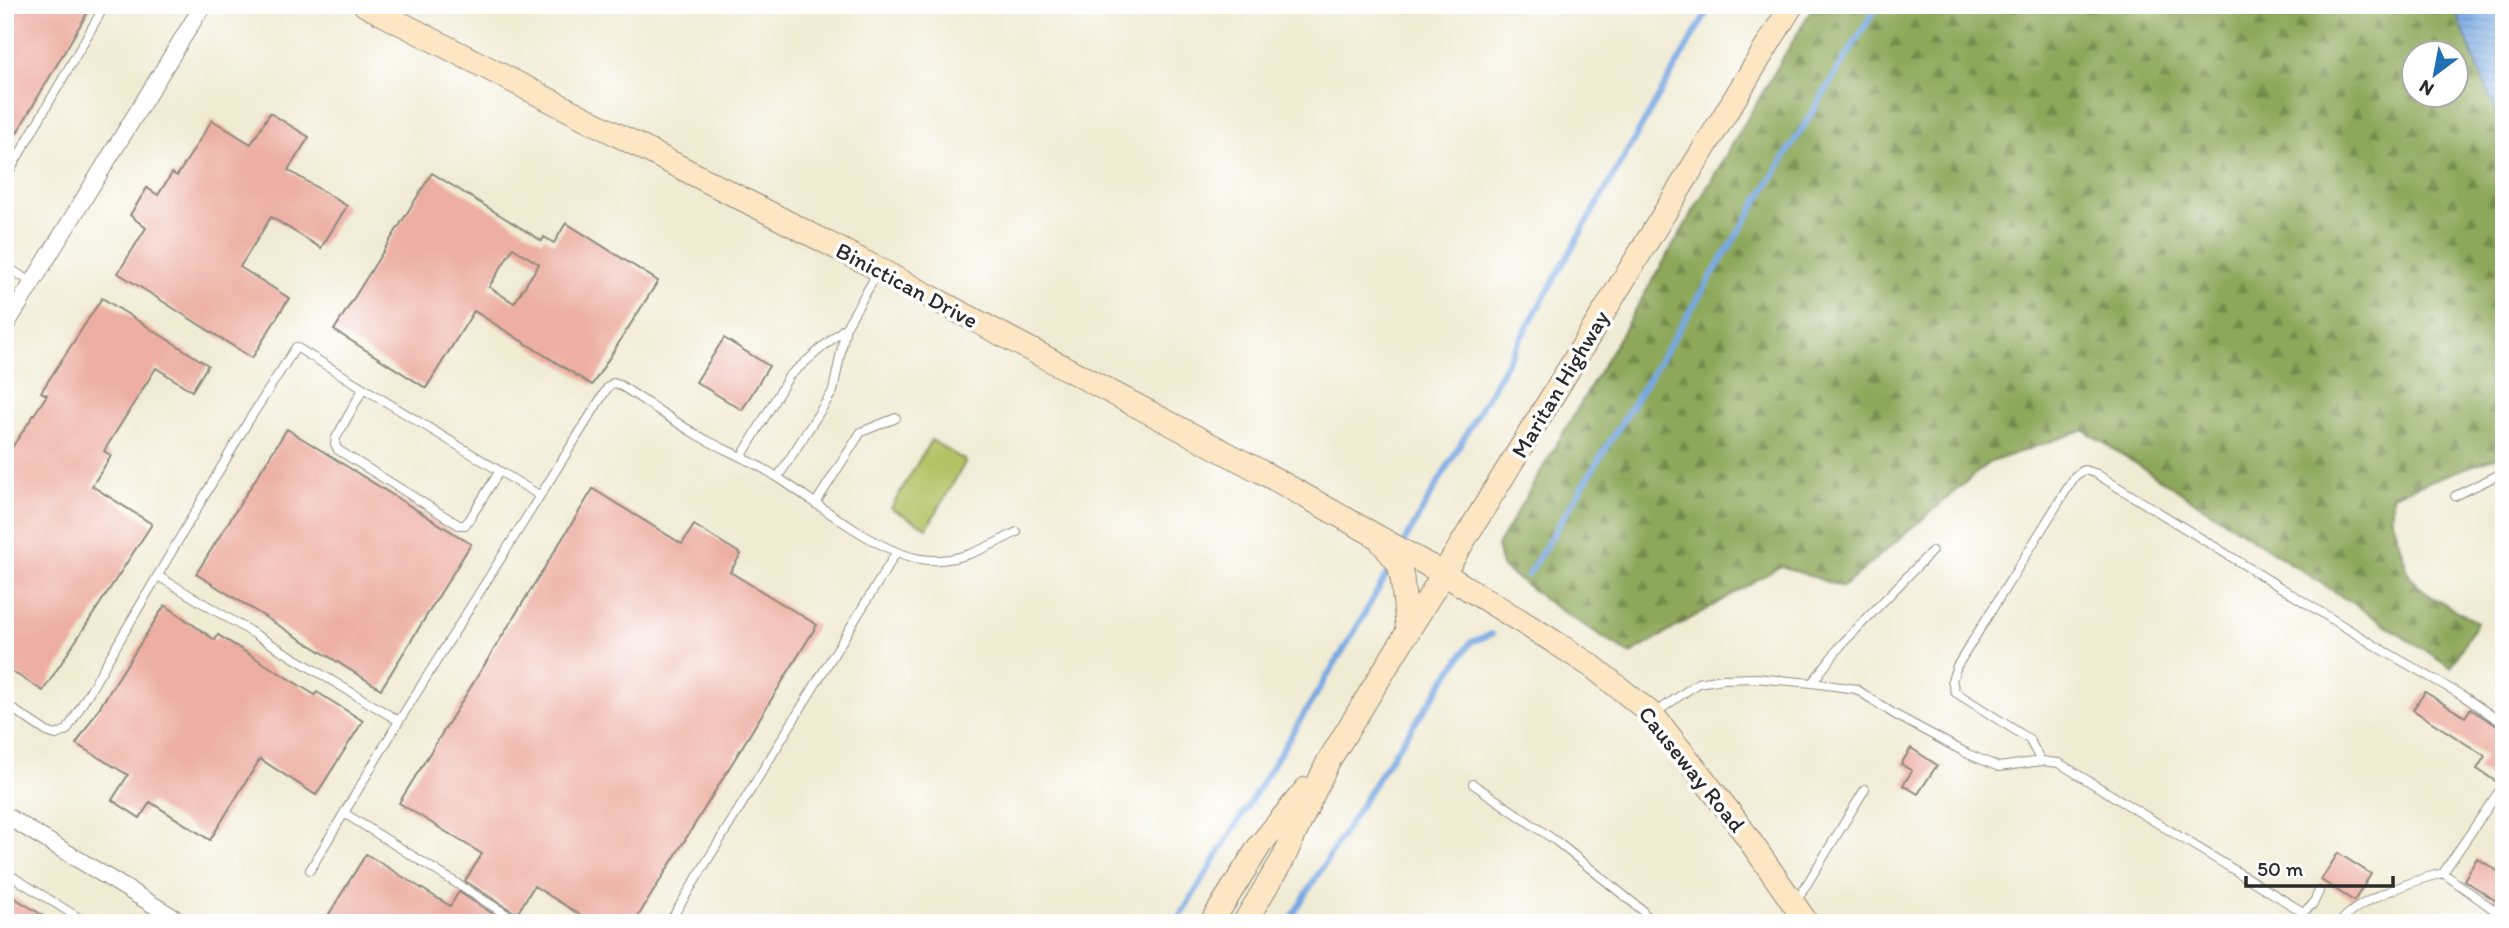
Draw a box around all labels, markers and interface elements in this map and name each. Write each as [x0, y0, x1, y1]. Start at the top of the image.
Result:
north arrow [2400, 38, 2470, 108]
text: N [2415, 75, 2438, 101]
street label: Binictican Drive [831, 236, 983, 334]
street label: Maritan Highway [1505, 305, 1615, 463]
street label: Causeway Road [1632, 700, 1752, 838]
scale bar [2246, 844, 2394, 888]
text: 50 m [2257, 856, 2304, 881]

